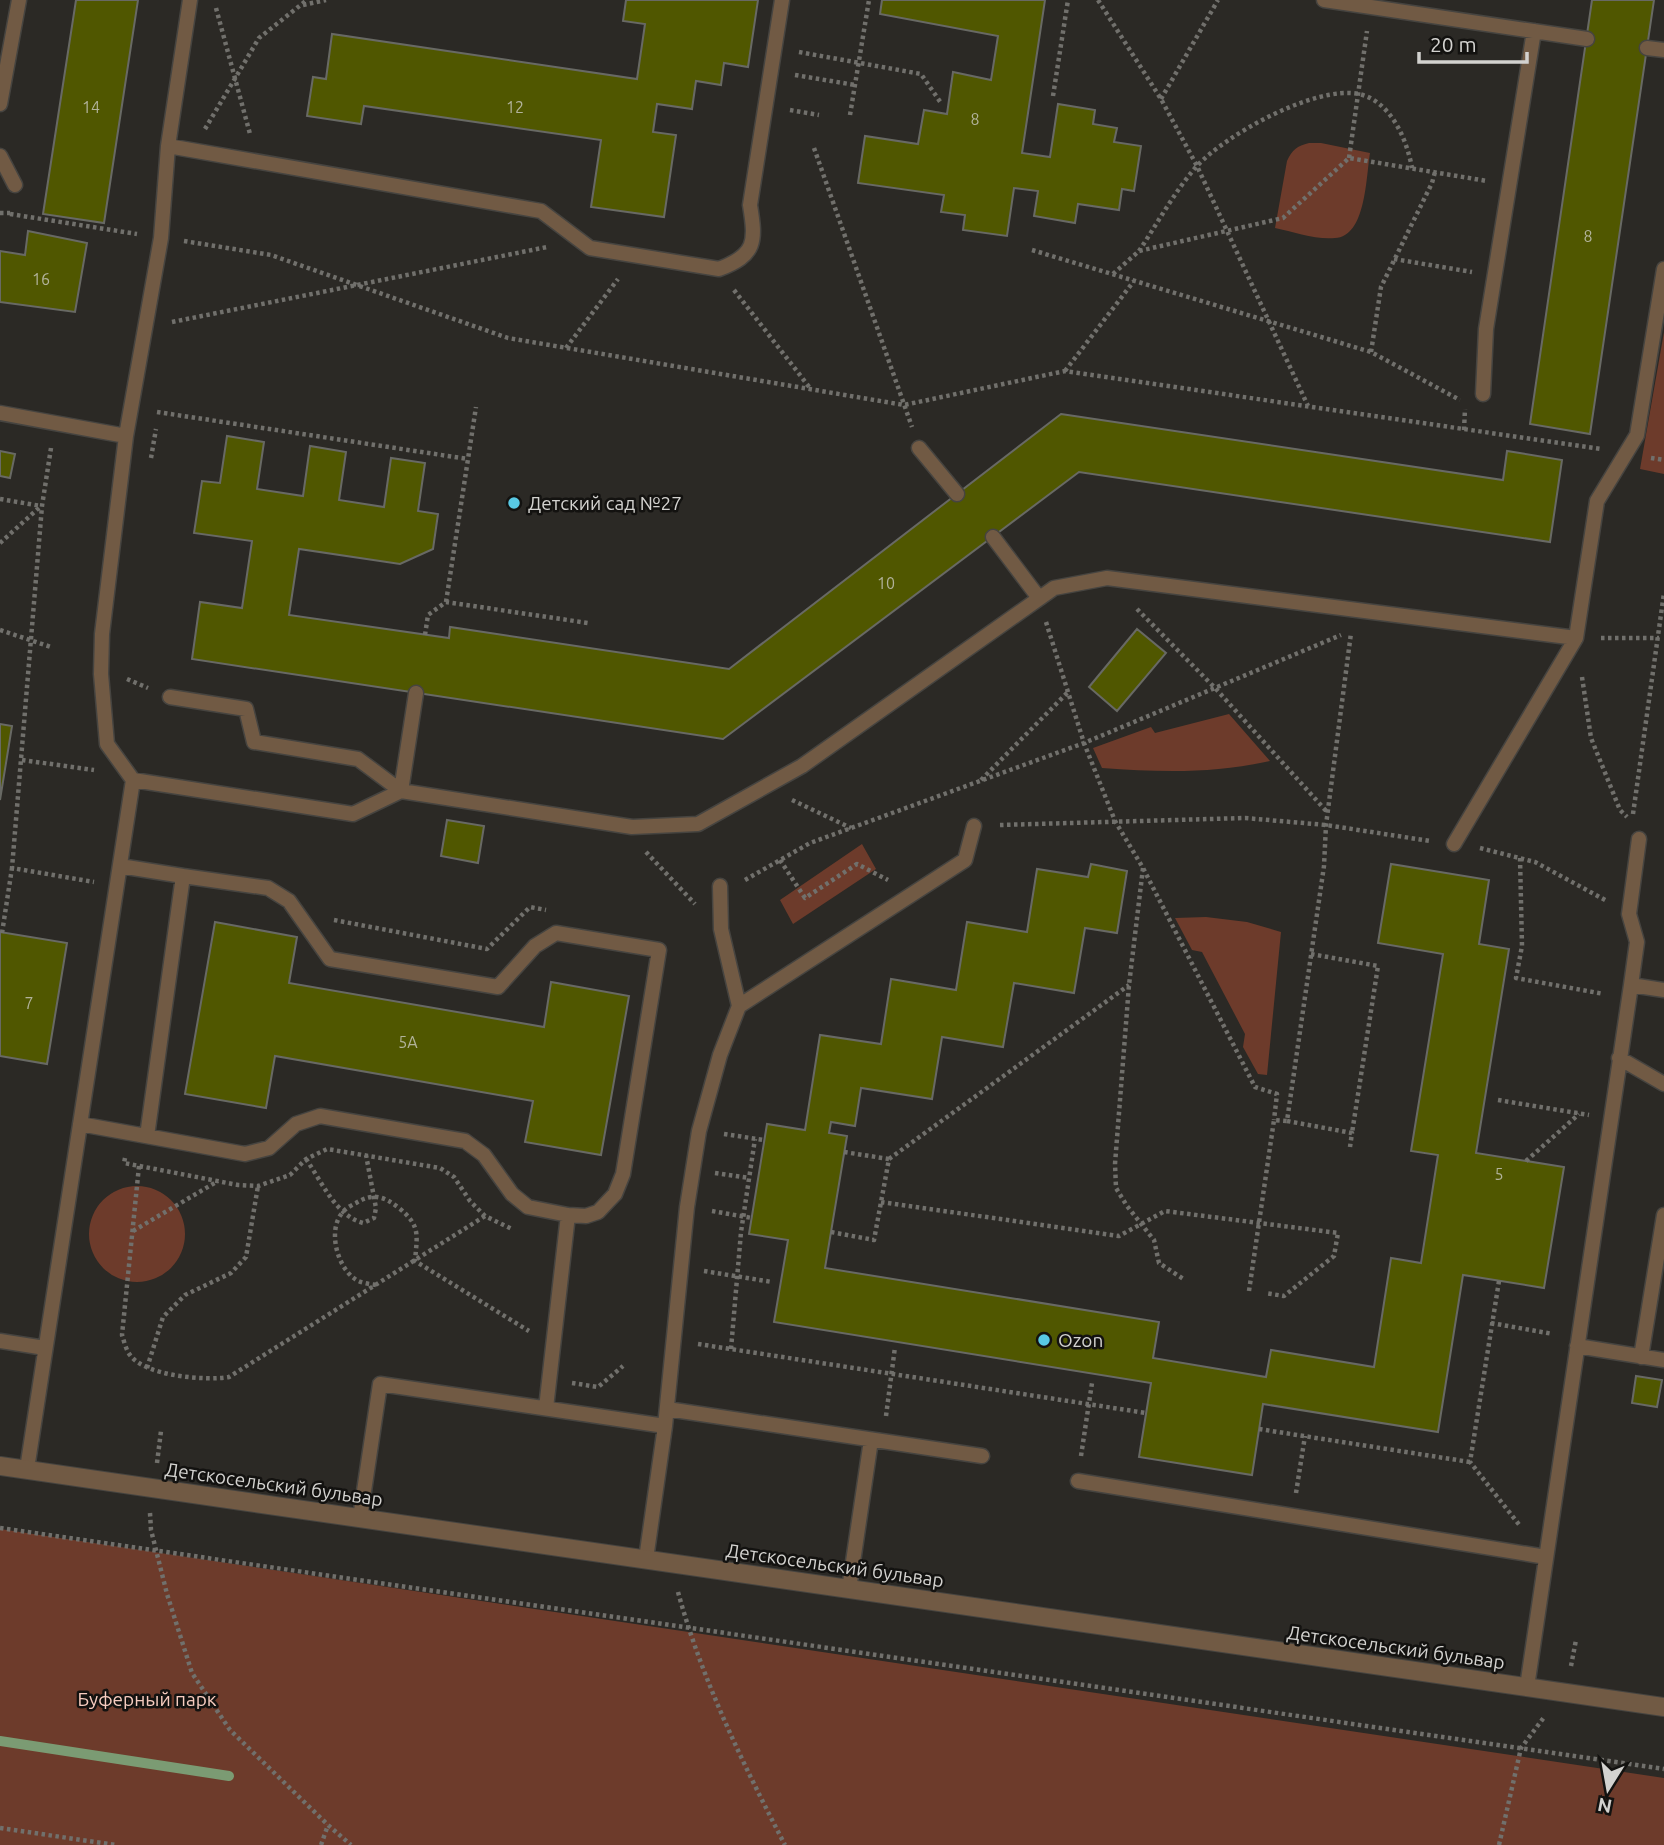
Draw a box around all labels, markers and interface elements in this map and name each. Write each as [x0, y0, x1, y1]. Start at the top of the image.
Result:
scale bar [1419, 21, 1528, 65]
text: 20 m [1430, 32, 1477, 56]
house number: 14 [82, 98, 100, 116]
house number: 12 [506, 98, 524, 116]
house number: 8 [970, 110, 980, 128]
house number: 8 [1583, 227, 1593, 245]
house number: 16 [32, 270, 50, 288]
place label: Детский сад №27 [528, 492, 682, 514]
marker: Детский сад №27 [506, 495, 522, 511]
house number: 10 [877, 574, 895, 592]
house number: 7 [24, 994, 34, 1012]
house number: 5А [398, 1033, 418, 1051]
house number: 5 [1494, 1165, 1504, 1183]
place label: Ozon [1058, 1329, 1103, 1351]
marker: Ozon [1036, 1332, 1052, 1348]
street label: Детскосельский бульвар [164, 1458, 384, 1510]
street label: Детскосельский бульвар [725, 1539, 945, 1591]
street label: Детскосельский бульвар [1286, 1621, 1506, 1673]
park label: Буферный парк [77, 1688, 217, 1710]
north arrow [1573, 1754, 1643, 1824]
text: N [1596, 1794, 1614, 1818]

